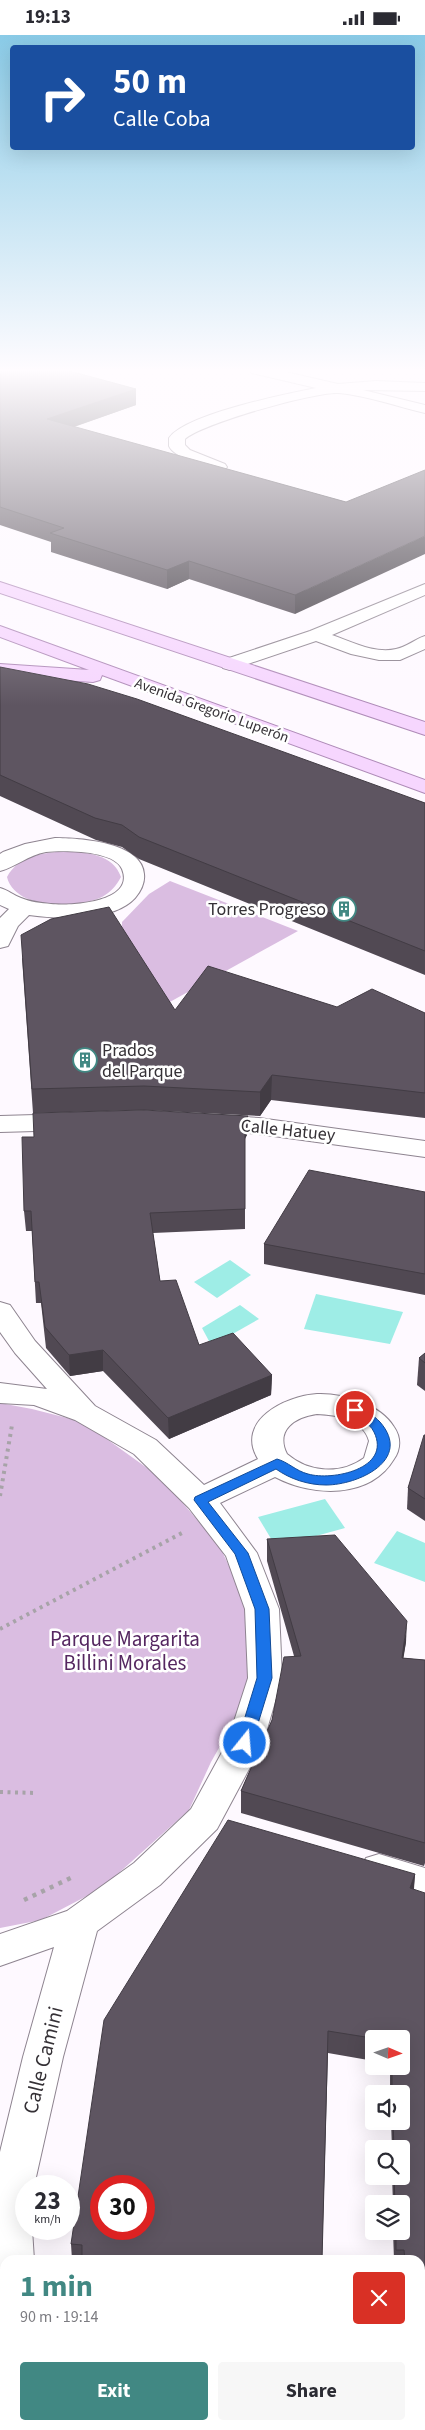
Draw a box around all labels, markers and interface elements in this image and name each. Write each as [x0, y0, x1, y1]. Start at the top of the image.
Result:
text: 19:13 [25, 4, 71, 31]
text: 50 m [113, 57, 187, 107]
icon: right [30, 65, 95, 130]
text: Calle Coba [113, 103, 211, 135]
street label: Avenida Gregorio Luperón [132, 673, 292, 748]
building icon: Torres Progreso [331, 896, 357, 922]
place label: Torres Progreso [208, 897, 326, 922]
place label: Prados del Parque [102, 1038, 182, 1084]
building icon: Prados del Parque [72, 1047, 98, 1073]
street label: Calle Hatuey [239, 1113, 337, 1148]
pin [334, 1389, 376, 1431]
icon: arrive [341, 1396, 369, 1424]
park label: Parque Margarita Billini Morales [50, 1624, 200, 1678]
position arrow [218, 1716, 270, 1768]
street label: Calle Camini [15, 2003, 71, 2117]
north arrow [365, 2030, 410, 2075]
map controls [365, 2030, 410, 2240]
button: sound [365, 2085, 410, 2130]
button: search [365, 2140, 410, 2185]
speed limit sign: 30 [90, 2175, 155, 2240]
text: 23 [34, 2183, 61, 2219]
button: layers [365, 2195, 410, 2240]
text: km/h [34, 2211, 61, 2228]
text: 1 min [20, 2265, 93, 2308]
button: close [353, 2272, 405, 2324]
text: 90 m · 19:14 [20, 2306, 99, 2328]
button: Exit [20, 2362, 208, 2420]
button: Share [218, 2362, 405, 2420]

